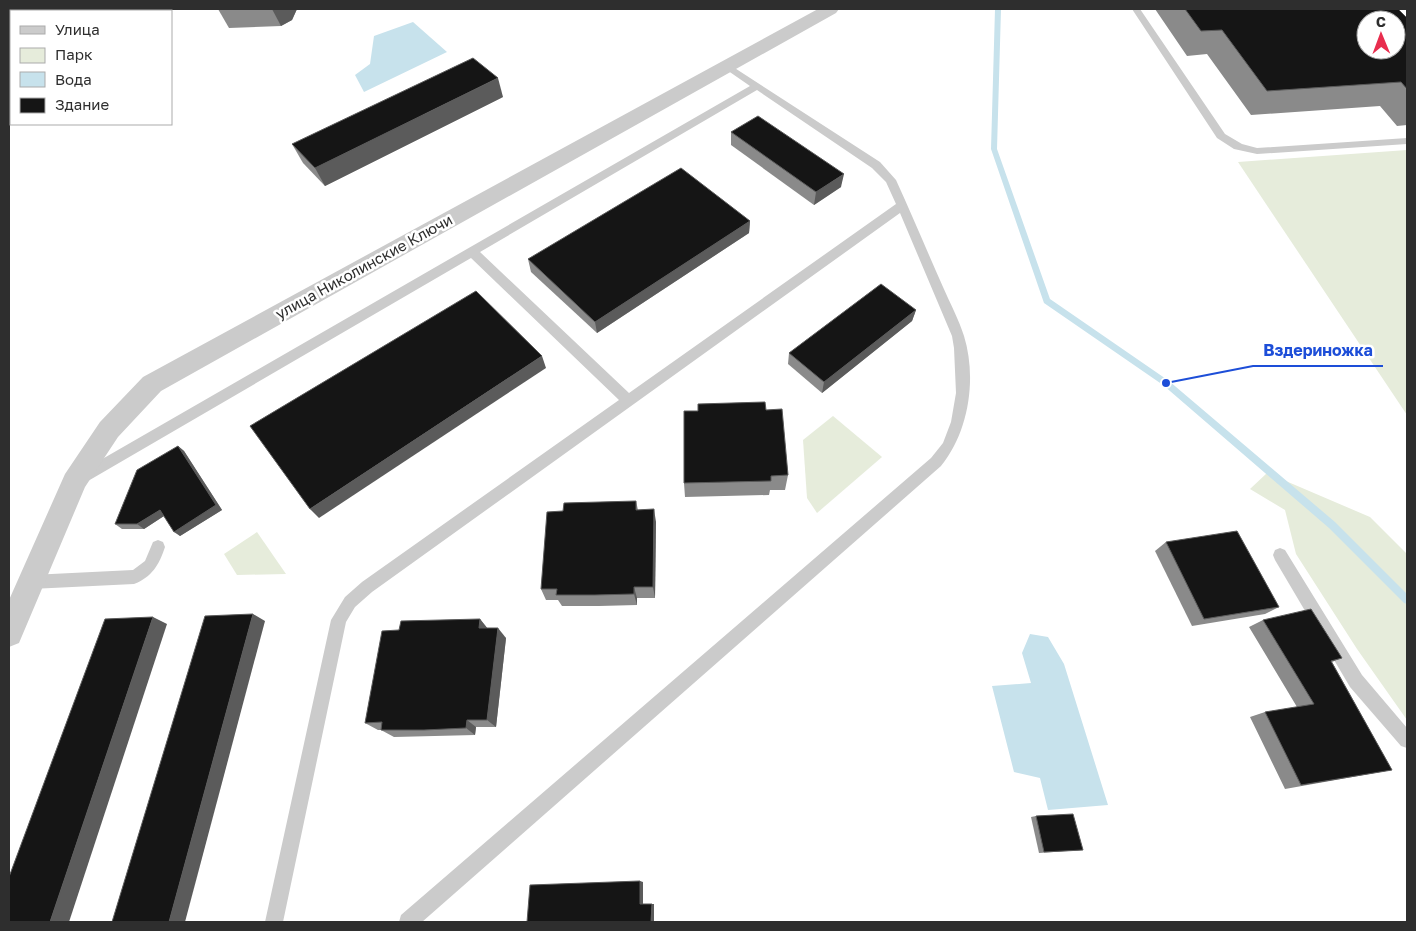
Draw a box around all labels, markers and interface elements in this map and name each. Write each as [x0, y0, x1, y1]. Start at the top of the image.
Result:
legend [10, 10, 172, 125]
north arrow [1356, 10, 1406, 60]
text: С [1376, 13, 1386, 30]
text: Улица [55, 20, 100, 38]
text: Парк [55, 45, 93, 63]
text: Вода [55, 70, 92, 88]
text: Здание [55, 95, 109, 113]
street label: улица Николинские Ключи [272, 210, 455, 322]
callout: Вздериножка [1253, 335, 1383, 366]
text: Вздериножка [1263, 340, 1373, 360]

